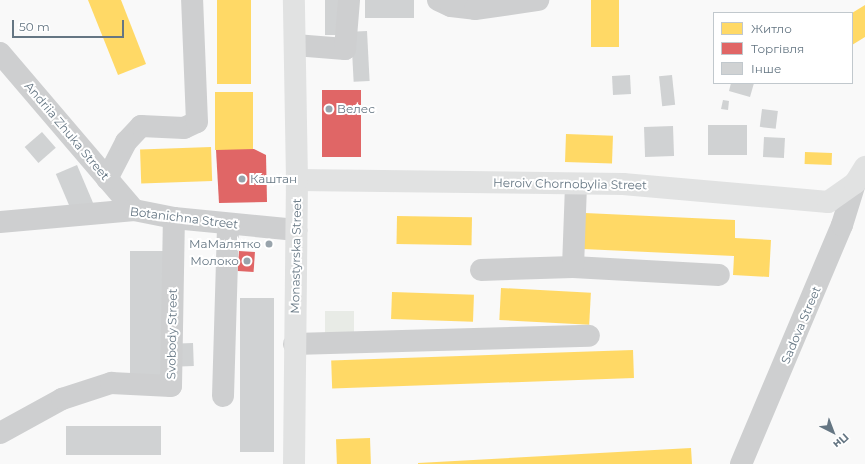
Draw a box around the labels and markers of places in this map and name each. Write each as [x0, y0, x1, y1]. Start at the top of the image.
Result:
place label: Велес [337, 102, 375, 116]
marker: Велес [324, 104, 334, 114]
place label: Каштан [250, 172, 297, 186]
marker: Каштан [237, 174, 247, 184]
place label: МаМалятко [189, 237, 261, 251]
marker: МаМалятко [264, 239, 274, 249]
place label: Молоко [190, 254, 239, 268]
marker: Молоко [242, 256, 252, 266]

